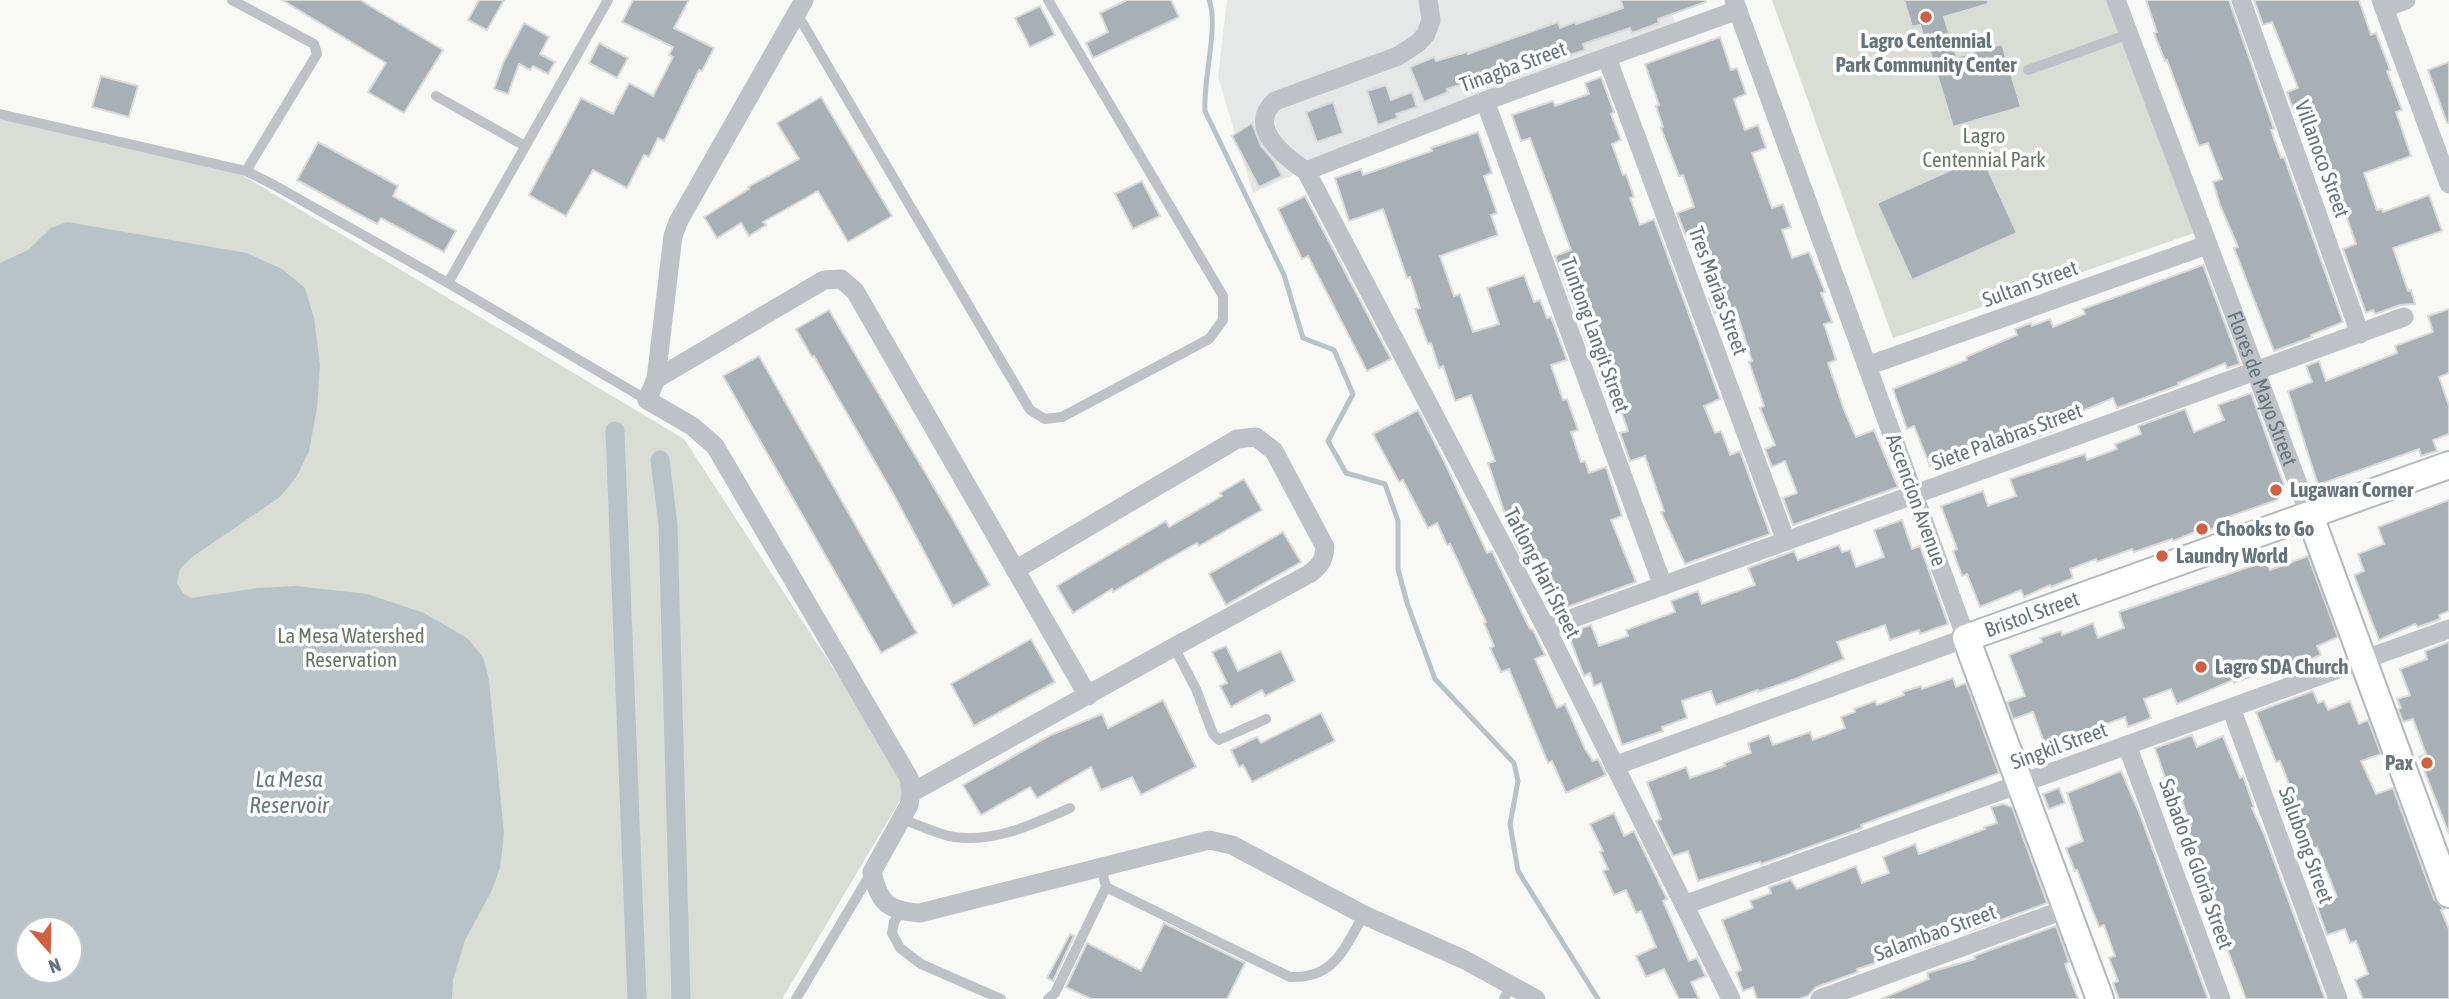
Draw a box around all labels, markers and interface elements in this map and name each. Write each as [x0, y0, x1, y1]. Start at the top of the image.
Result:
marker: Lagro Centennial Park Community Center [1918, 9, 1934, 25]
place label: Lagro Centennial Park Community Center [1836, 28, 2017, 76]
street label: Tinagba Street [1456, 36, 1569, 96]
street label: Villanoco Street [2291, 97, 2355, 220]
park label: Lagro Centennial Park [1922, 123, 2046, 171]
street label: Tres Marias Street [1685, 223, 1753, 358]
street label: Tuntong Langit Street [1557, 254, 1635, 415]
street label: Sultan Street [1979, 255, 2081, 311]
street label: Flores de Mayo Street [2223, 307, 2303, 469]
street label: Siete Palabras Street [1928, 398, 2085, 474]
street label: Ascencion Avenue [1882, 430, 1952, 569]
place label: Lugawan Corner [2290, 477, 2414, 501]
marker: Lugawan Corner [2268, 482, 2284, 498]
street label: Tatlong Hari Street [1500, 503, 1586, 642]
place label: Chooks to Go [2216, 516, 2315, 540]
marker: Chooks to Go [2194, 521, 2210, 537]
place label: Laundry World [2176, 543, 2288, 567]
marker: Laundry World [2154, 548, 2170, 564]
street label: Bristol Street [1981, 586, 2082, 641]
park label: La Mesa Watershed Reservation [277, 623, 425, 671]
place label: Lagro SDA Church [2215, 654, 2349, 678]
marker: Lagro SDA Church [2193, 659, 2209, 675]
street label: Singkil Street [2007, 717, 2110, 774]
place label: Pax [2385, 750, 2414, 774]
marker: Pax [2419, 755, 2435, 771]
water label: La Mesa Reservoir [249, 766, 330, 818]
street label: Sabado de Gloria Street [2155, 775, 2239, 952]
street label: Salubong Street [2275, 783, 2339, 906]
street label: Salambao Street [1871, 899, 1999, 965]
north arrow [14, 915, 84, 985]
text: N [46, 954, 64, 978]

